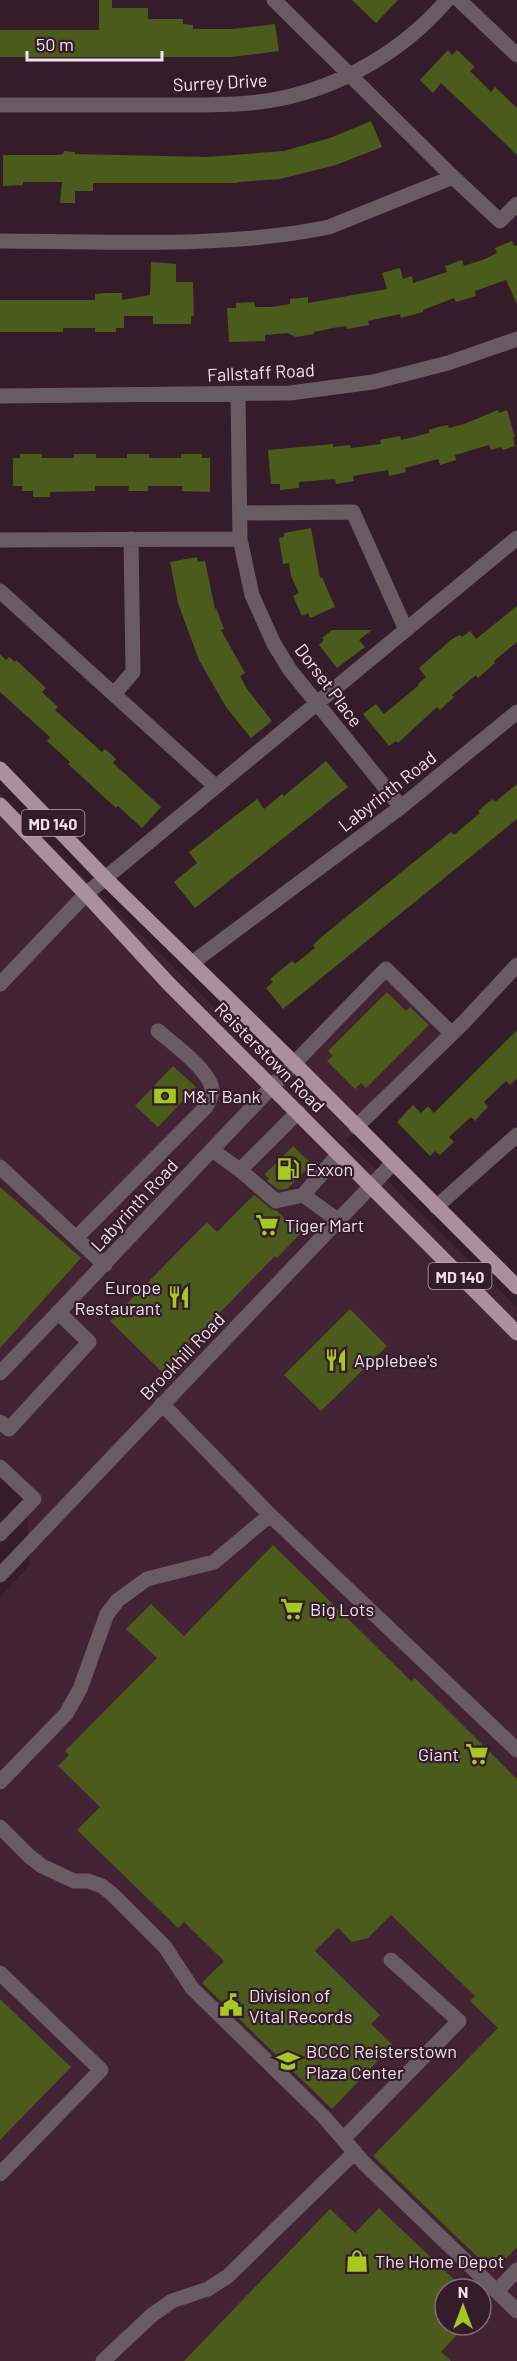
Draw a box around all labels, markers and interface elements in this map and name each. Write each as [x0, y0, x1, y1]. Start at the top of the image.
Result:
scale bar [27, 24, 162, 62]
text: 50 m [36, 33, 74, 55]
street label: Surrey Drive [172, 69, 268, 95]
street label: Fallstaff Road [207, 358, 315, 386]
street label: Dorset Place [291, 639, 367, 731]
street label: Labyrinth Road [334, 746, 440, 836]
road number: MD 140 [22, 810, 84, 836]
street label: Reisterstown Road [210, 997, 330, 1117]
bank icon: M&T Bank [152, 1083, 178, 1109]
place label: M&T Bank [183, 1085, 261, 1107]
street label: Labyrinth Road [86, 1154, 182, 1256]
fuel station icon: Exxon [275, 1156, 301, 1182]
place label: Exxon [306, 1158, 353, 1180]
supermarket icon: Tiger Mart [254, 1212, 280, 1238]
place label: Tiger Mart [285, 1214, 364, 1236]
road number: MD 140 [428, 1263, 492, 1289]
place label: Europe Restaurant [75, 1276, 161, 1319]
restaurant icon: Europe Restaurant [166, 1284, 192, 1310]
street label: Brookhill Road [135, 1308, 229, 1404]
restaurant icon: Applebee's [323, 1347, 349, 1373]
place label: Applebee's [354, 1349, 438, 1371]
supermarket icon: Big Lots [279, 1596, 305, 1622]
place label: Big Lots [310, 1598, 374, 1620]
supermarket icon: Giant [464, 1741, 490, 1767]
place label: Giant [418, 1743, 459, 1765]
place label: Division of Vital Records [249, 1984, 352, 2027]
public building icon: Division of Vital Records [218, 1992, 244, 2018]
place label: BCCC Reisterstown Plaza Center [306, 2040, 457, 2083]
school or university icon: BCCC Reisterstown Plaza Center [275, 2048, 301, 2074]
shop icon: The Home Depot [344, 2248, 370, 2274]
place label: The Home Depot [375, 2250, 504, 2272]
north arrow [433, 2277, 493, 2337]
text: N [458, 2282, 468, 2301]

